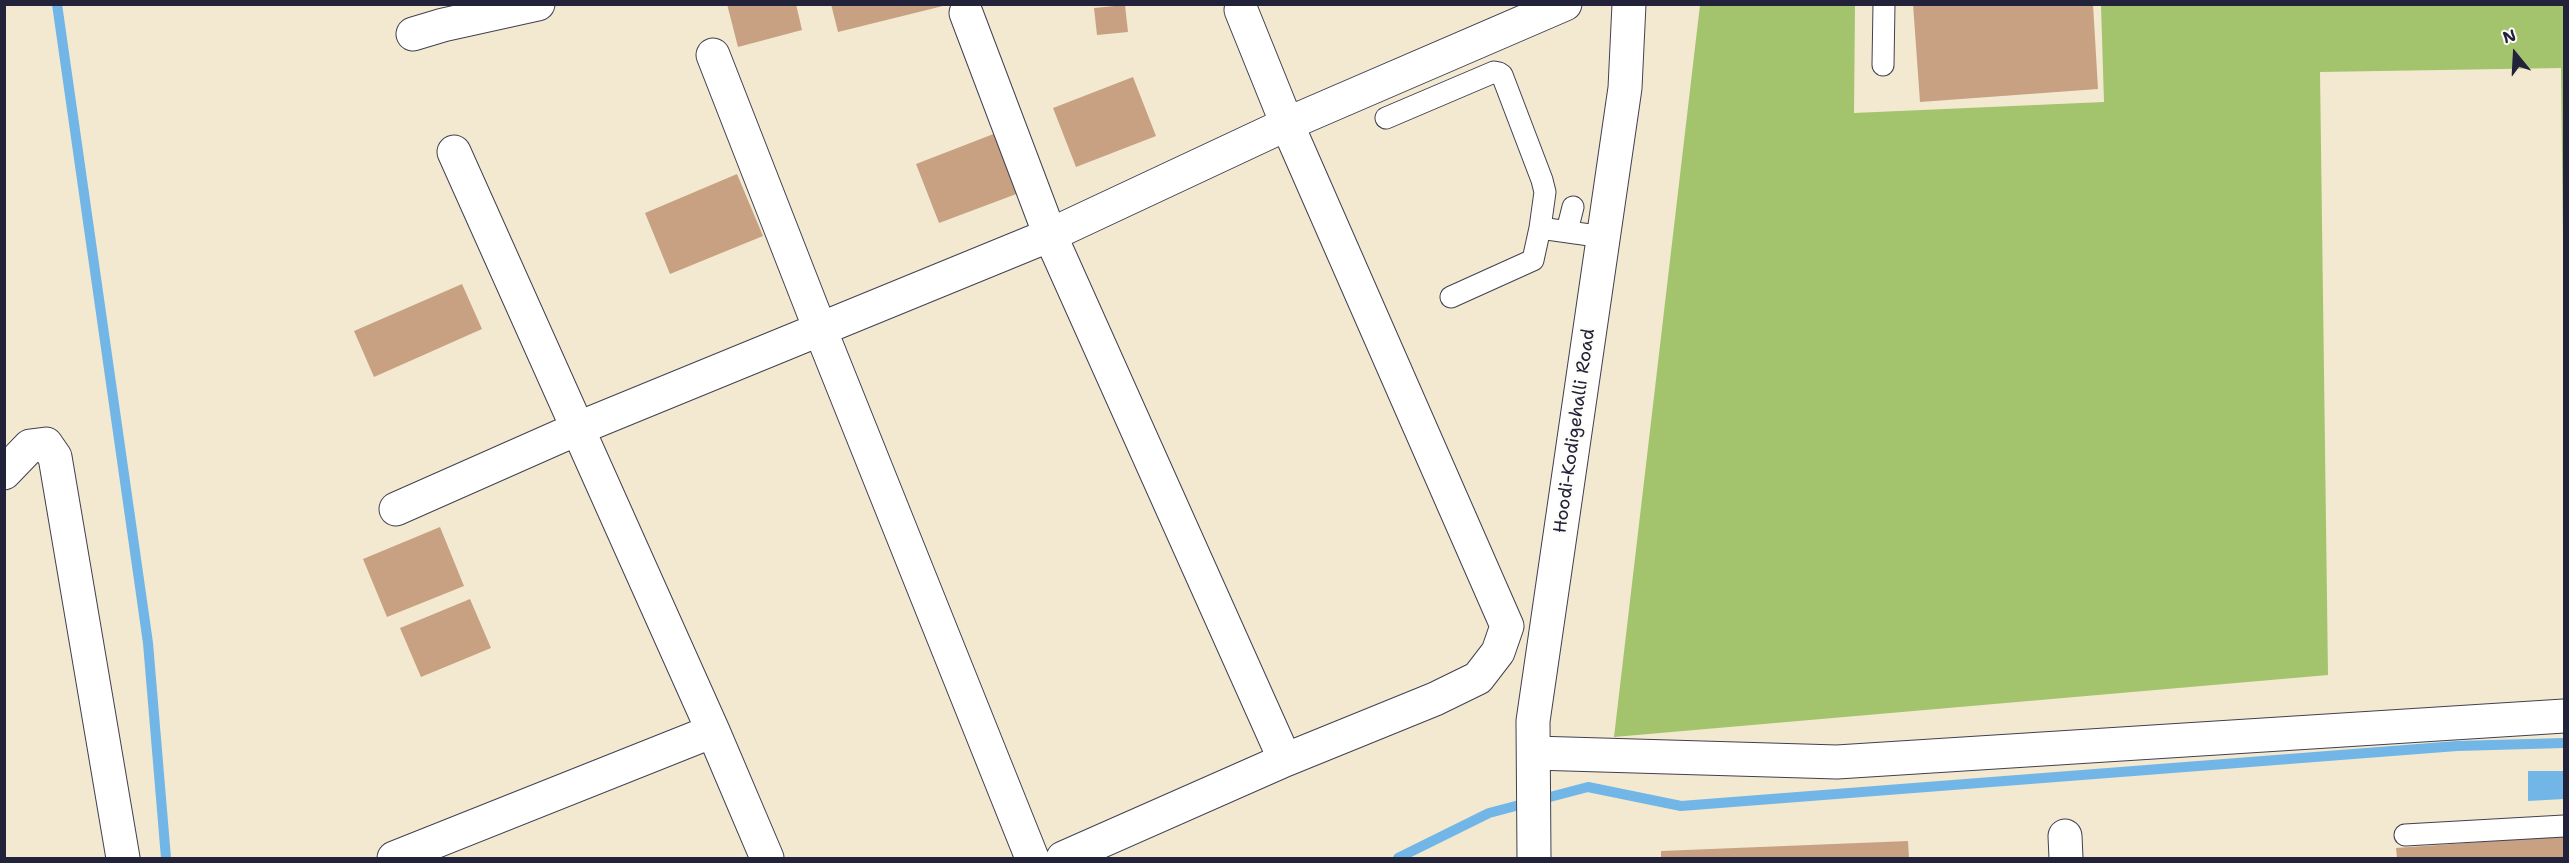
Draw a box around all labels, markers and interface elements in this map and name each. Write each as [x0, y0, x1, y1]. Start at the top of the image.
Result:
north arrow [2485, 24, 2545, 84]
text: N [2500, 24, 2519, 48]
street label: Hoodi-Kodigehalli Road [1550, 327, 1600, 535]

